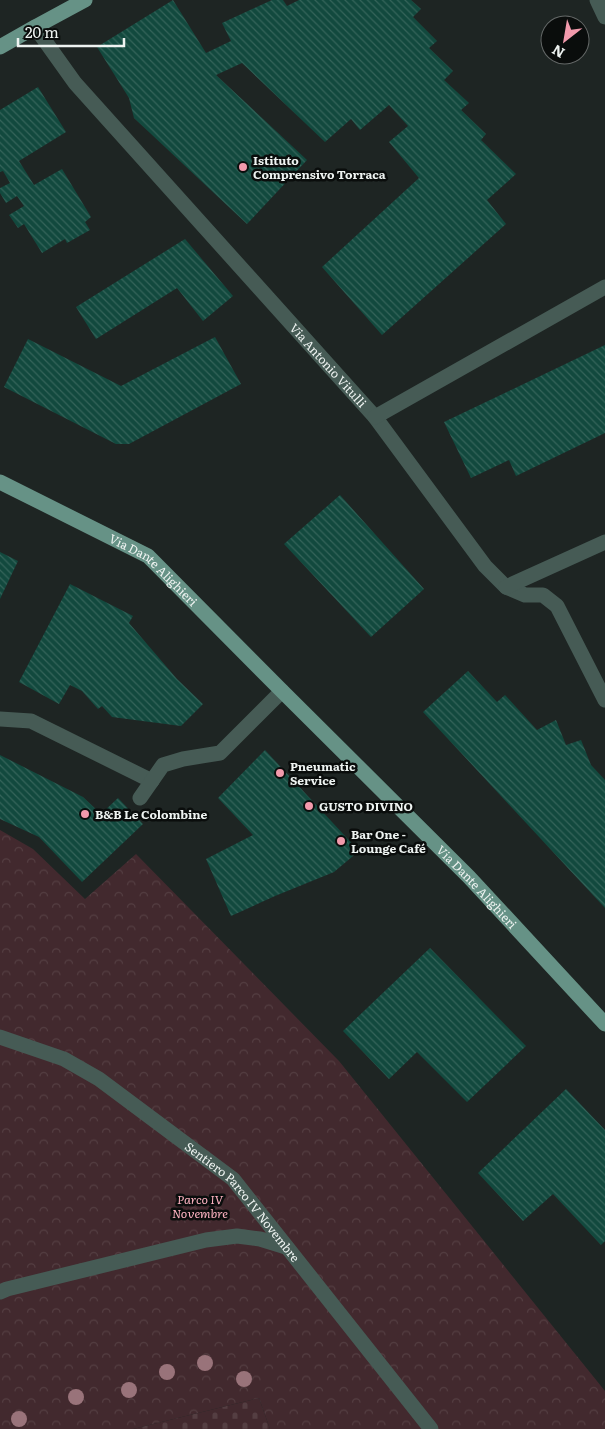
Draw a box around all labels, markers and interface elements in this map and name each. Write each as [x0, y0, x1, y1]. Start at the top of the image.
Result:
scale bar [18, 15, 124, 47]
north arrow [540, 15, 590, 65]
text: 20 m [25, 20, 59, 43]
text: N [547, 40, 568, 64]
place label: Istituto Comprensivo Torraca [253, 151, 386, 183]
marker: Istituto Comprensivo Torraca [237, 161, 249, 173]
street label: Via Antonio Vitulli [286, 319, 371, 411]
street label: Via Dante Alighieri [106, 529, 202, 610]
place label: Pneumatic Service [290, 757, 356, 789]
marker: Pneumatic Service [274, 767, 286, 779]
place label: GUSTO DIVINO [319, 797, 413, 815]
marker: GUSTO DIVINO [303, 800, 315, 812]
place label: B&B Le Colombine [95, 805, 208, 823]
marker: B&B Le Colombine [79, 808, 91, 820]
place label: Bar One - Lounge Café [351, 825, 426, 857]
marker: Bar One - Lounge Café [335, 835, 347, 847]
street label: Via Dante Alighieri [433, 841, 521, 932]
street label: Sentiero Parco IV Novembre [181, 1137, 304, 1266]
park label: Parco IV Novembre [172, 1190, 228, 1222]

